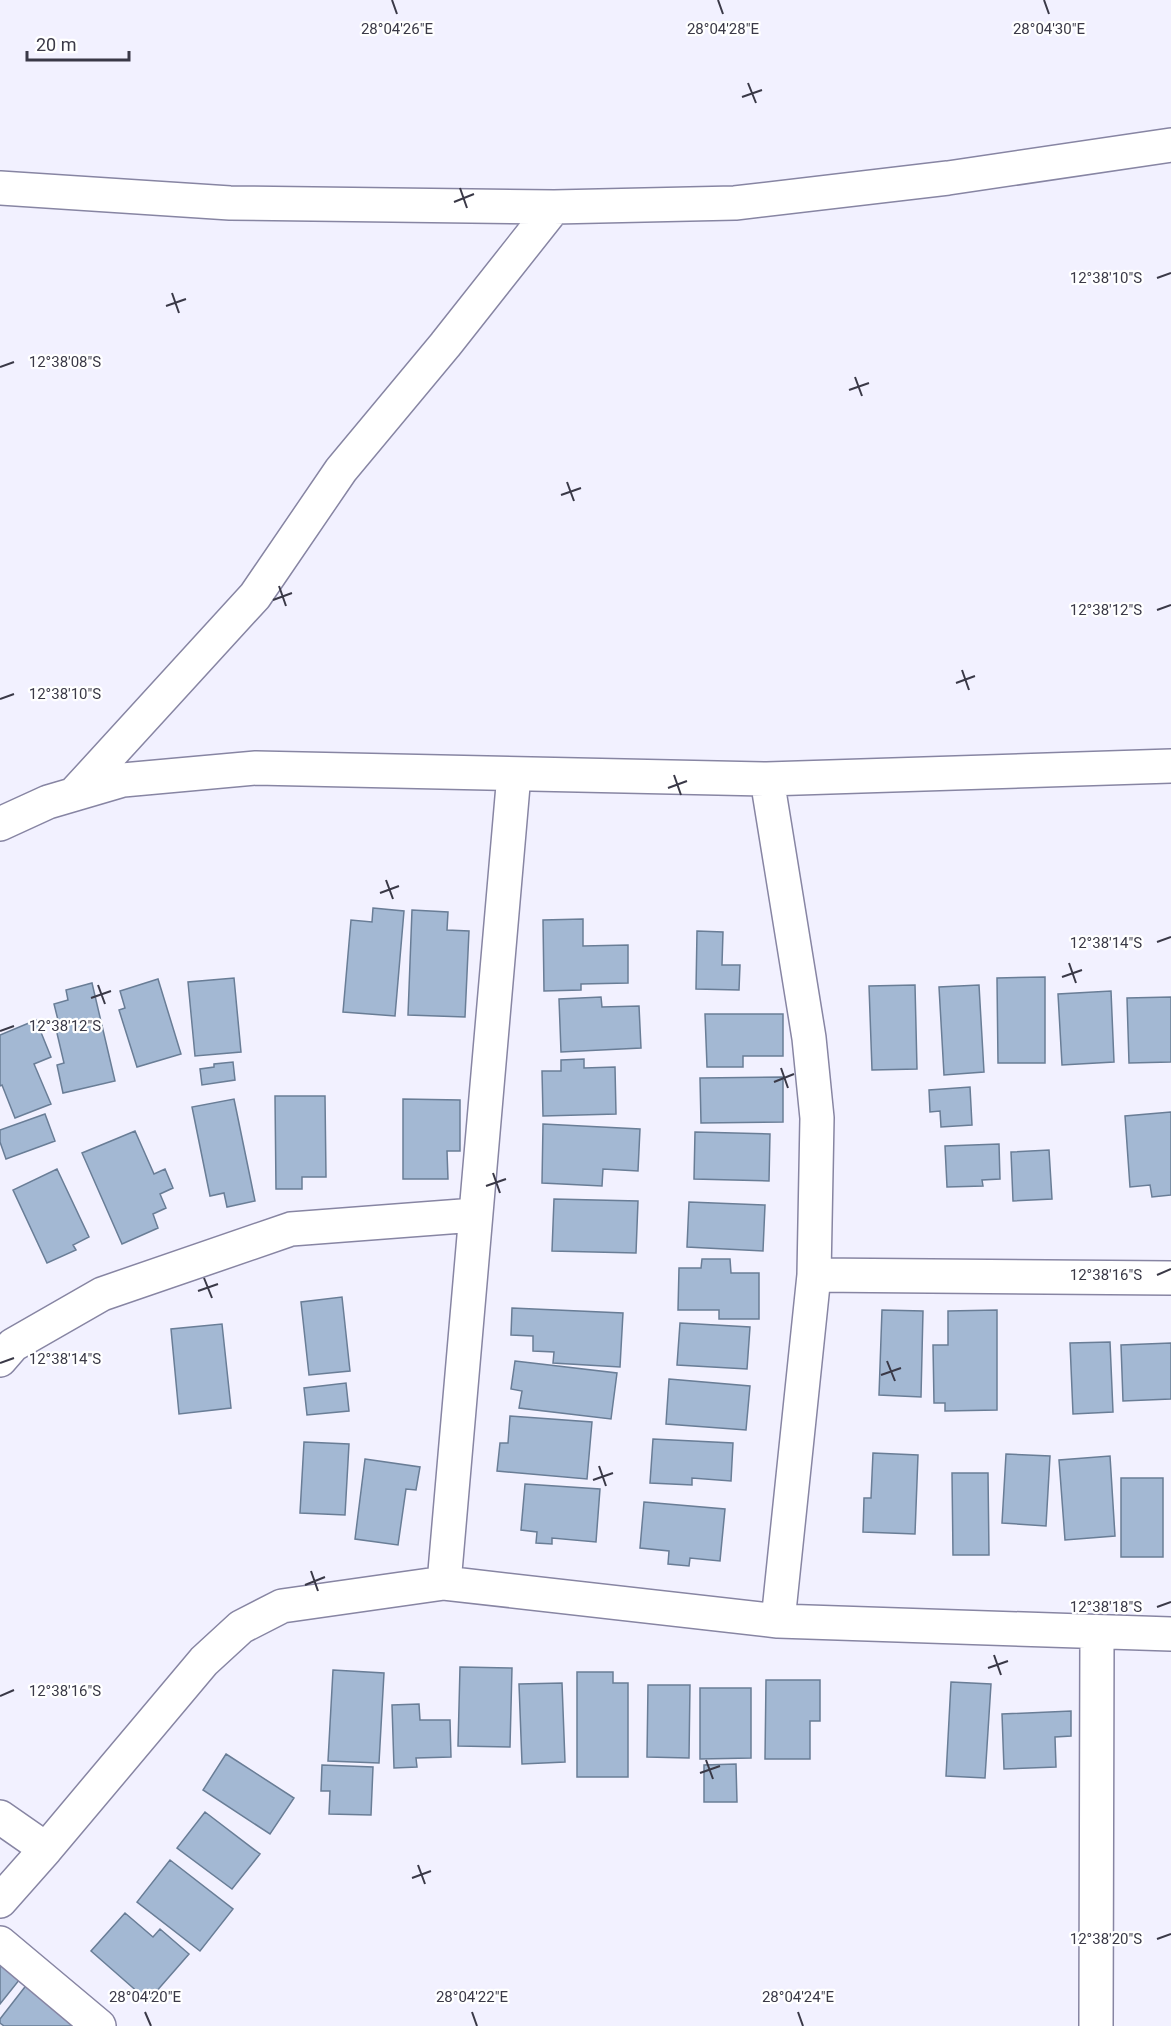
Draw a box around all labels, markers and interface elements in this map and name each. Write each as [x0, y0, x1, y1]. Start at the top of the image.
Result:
text: 28°04'26"E [361, 20, 434, 38]
text: 28°04'28"E [687, 20, 760, 38]
text: 28°04'30"E [1013, 20, 1086, 38]
scale bar [27, 24, 129, 62]
text: 20 m [36, 34, 76, 55]
text: 12°38'10"S [1070, 269, 1142, 287]
text: 12°38'08"S [29, 353, 101, 371]
text: 12°38'12"S [1070, 601, 1142, 619]
text: 12°38'10"S [29, 685, 101, 703]
text: 12°38'14"S [1070, 934, 1142, 952]
text: 12°38'12"S [29, 1017, 101, 1035]
text: 12°38'16"S [1070, 1266, 1142, 1284]
text: 12°38'14"S [29, 1350, 101, 1368]
text: 12°38'18"S [1070, 1598, 1142, 1616]
text: 12°38'16"S [29, 1682, 101, 1700]
text: 12°38'20"S [1070, 1930, 1142, 1948]
text: 28°04'20"E [109, 1988, 182, 2006]
text: 28°04'22"E [436, 1988, 509, 2006]
text: 28°04'24"E [762, 1988, 835, 2006]

